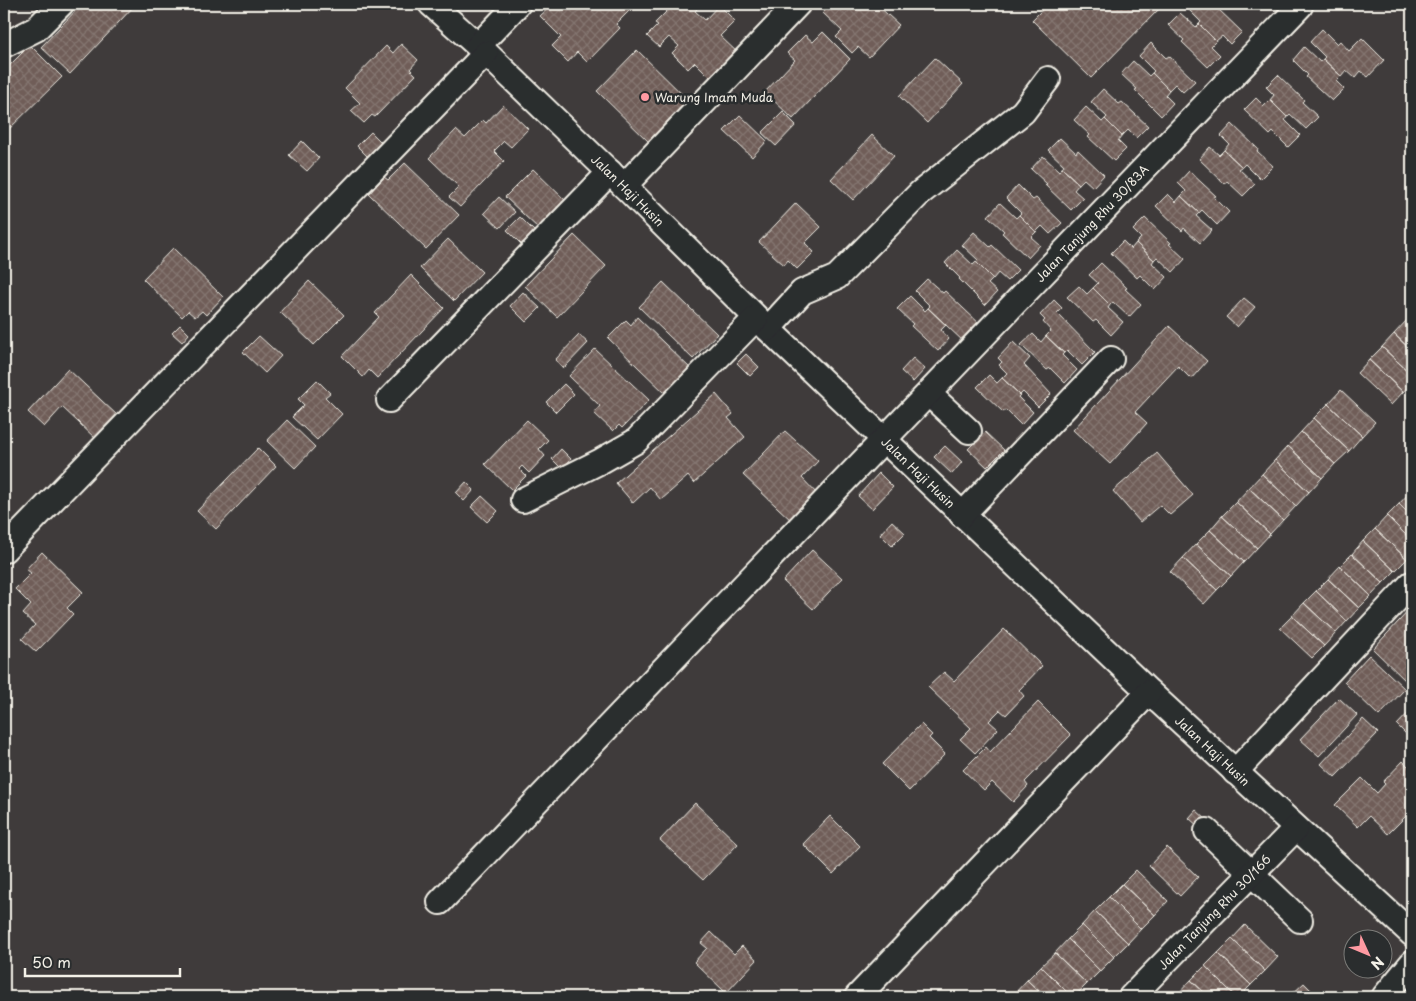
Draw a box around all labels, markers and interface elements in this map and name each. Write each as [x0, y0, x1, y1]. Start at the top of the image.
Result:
place label: Warung Imam Muda [655, 88, 774, 106]
marker: Warung Imam Muda [639, 91, 651, 103]
street label: Jalan Haji Husin [587, 150, 668, 230]
street label: Jalan Tanjung Rhu 30/83A [1031, 160, 1153, 286]
street label: Jalan Haji Husin [877, 433, 959, 512]
street label: Jalan Haji Husin [1171, 711, 1254, 790]
street label: Jalan Tanjung Rhu 30/166 [1154, 850, 1275, 973]
north arrow [1344, 928, 1394, 978]
scale bar [25, 946, 180, 978]
text: 50 m [32, 950, 71, 973]
text: N [1366, 952, 1389, 975]

